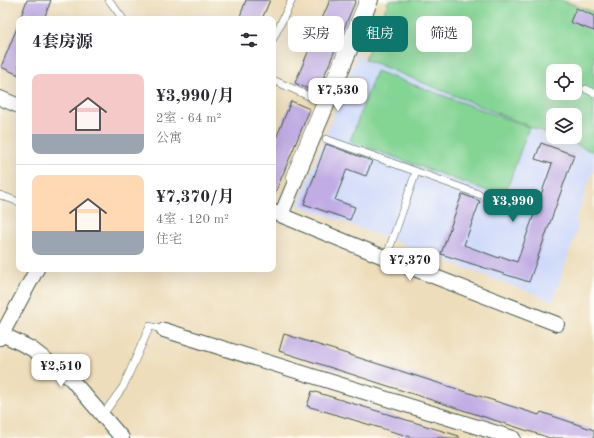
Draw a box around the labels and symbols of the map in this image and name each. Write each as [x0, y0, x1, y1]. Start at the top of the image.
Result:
pin: ¥7,530 [305, 78, 371, 112]
pin: ¥3,990 [480, 189, 546, 223]
pin: ¥7,370 [377, 248, 443, 282]
pin: ¥2,510 [28, 354, 94, 388]

